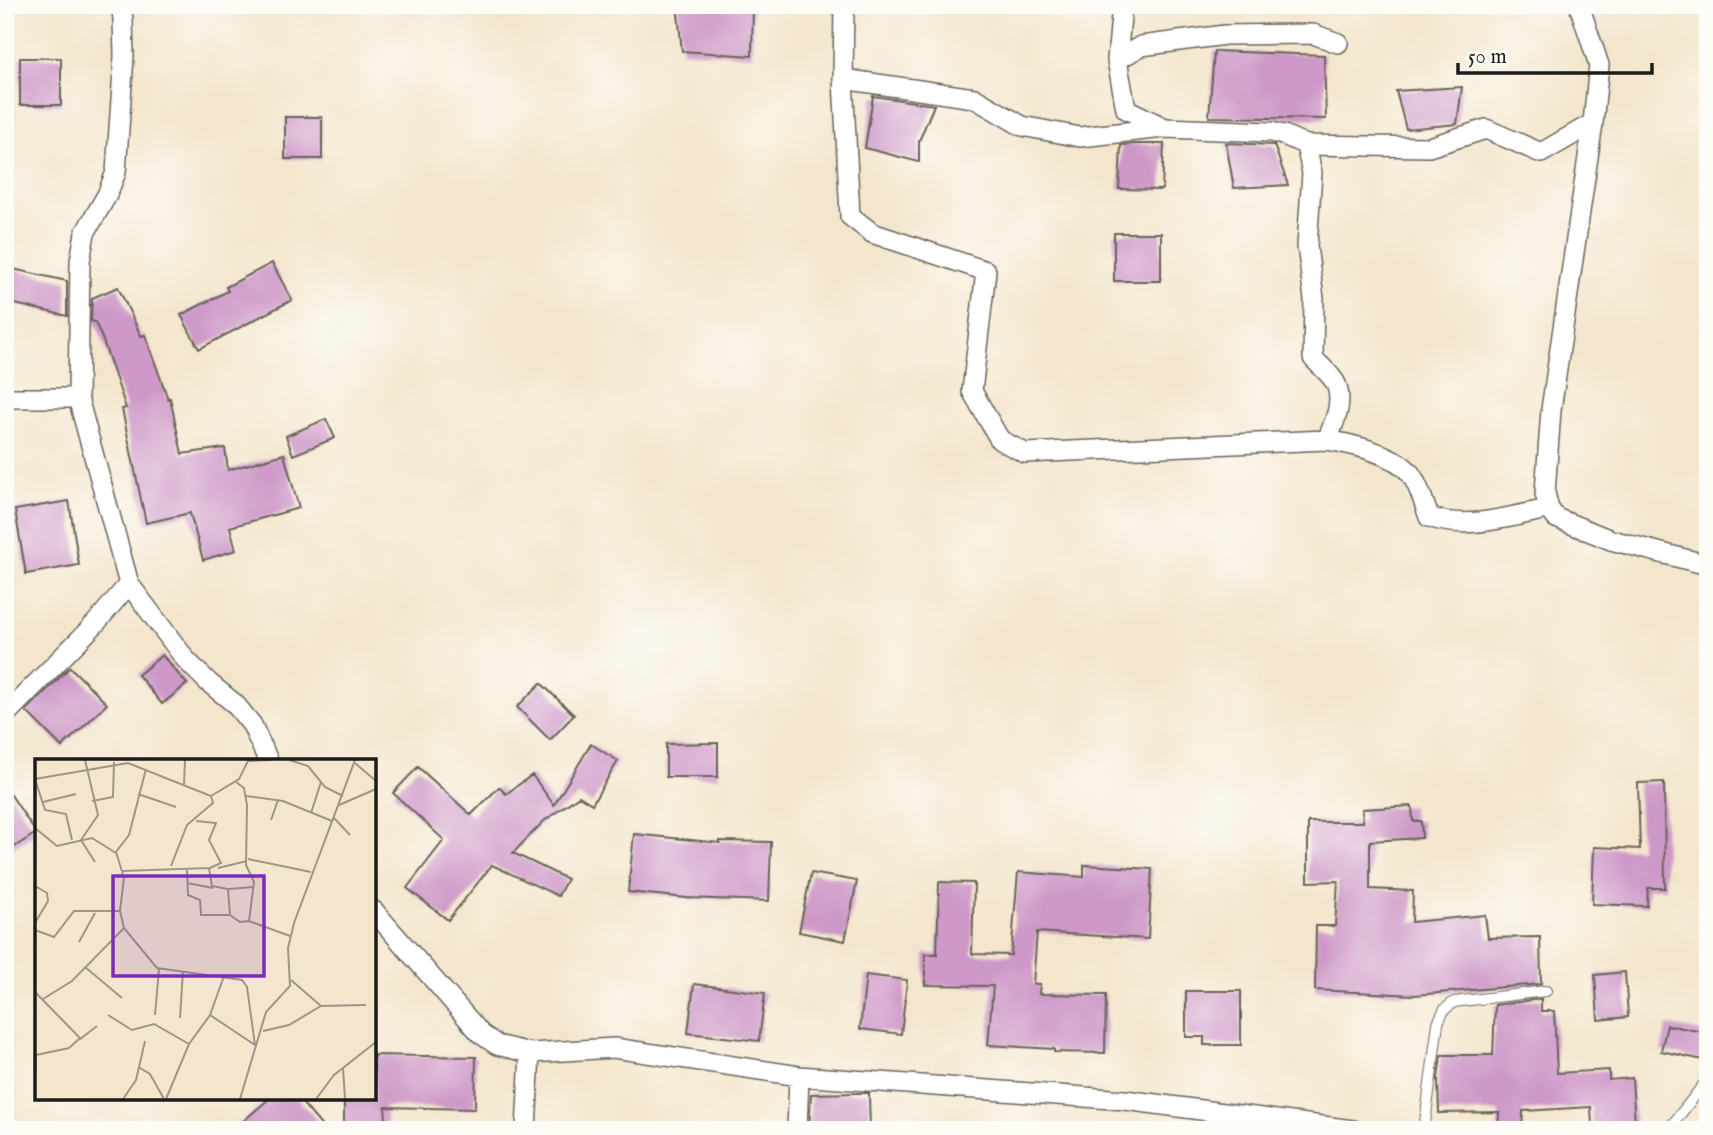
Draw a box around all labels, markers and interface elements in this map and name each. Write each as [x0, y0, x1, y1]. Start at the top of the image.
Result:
scale bar [1458, 32, 1652, 76]
text: 50 m [1468, 44, 1507, 71]
inset map [35, 759, 376, 1100]

